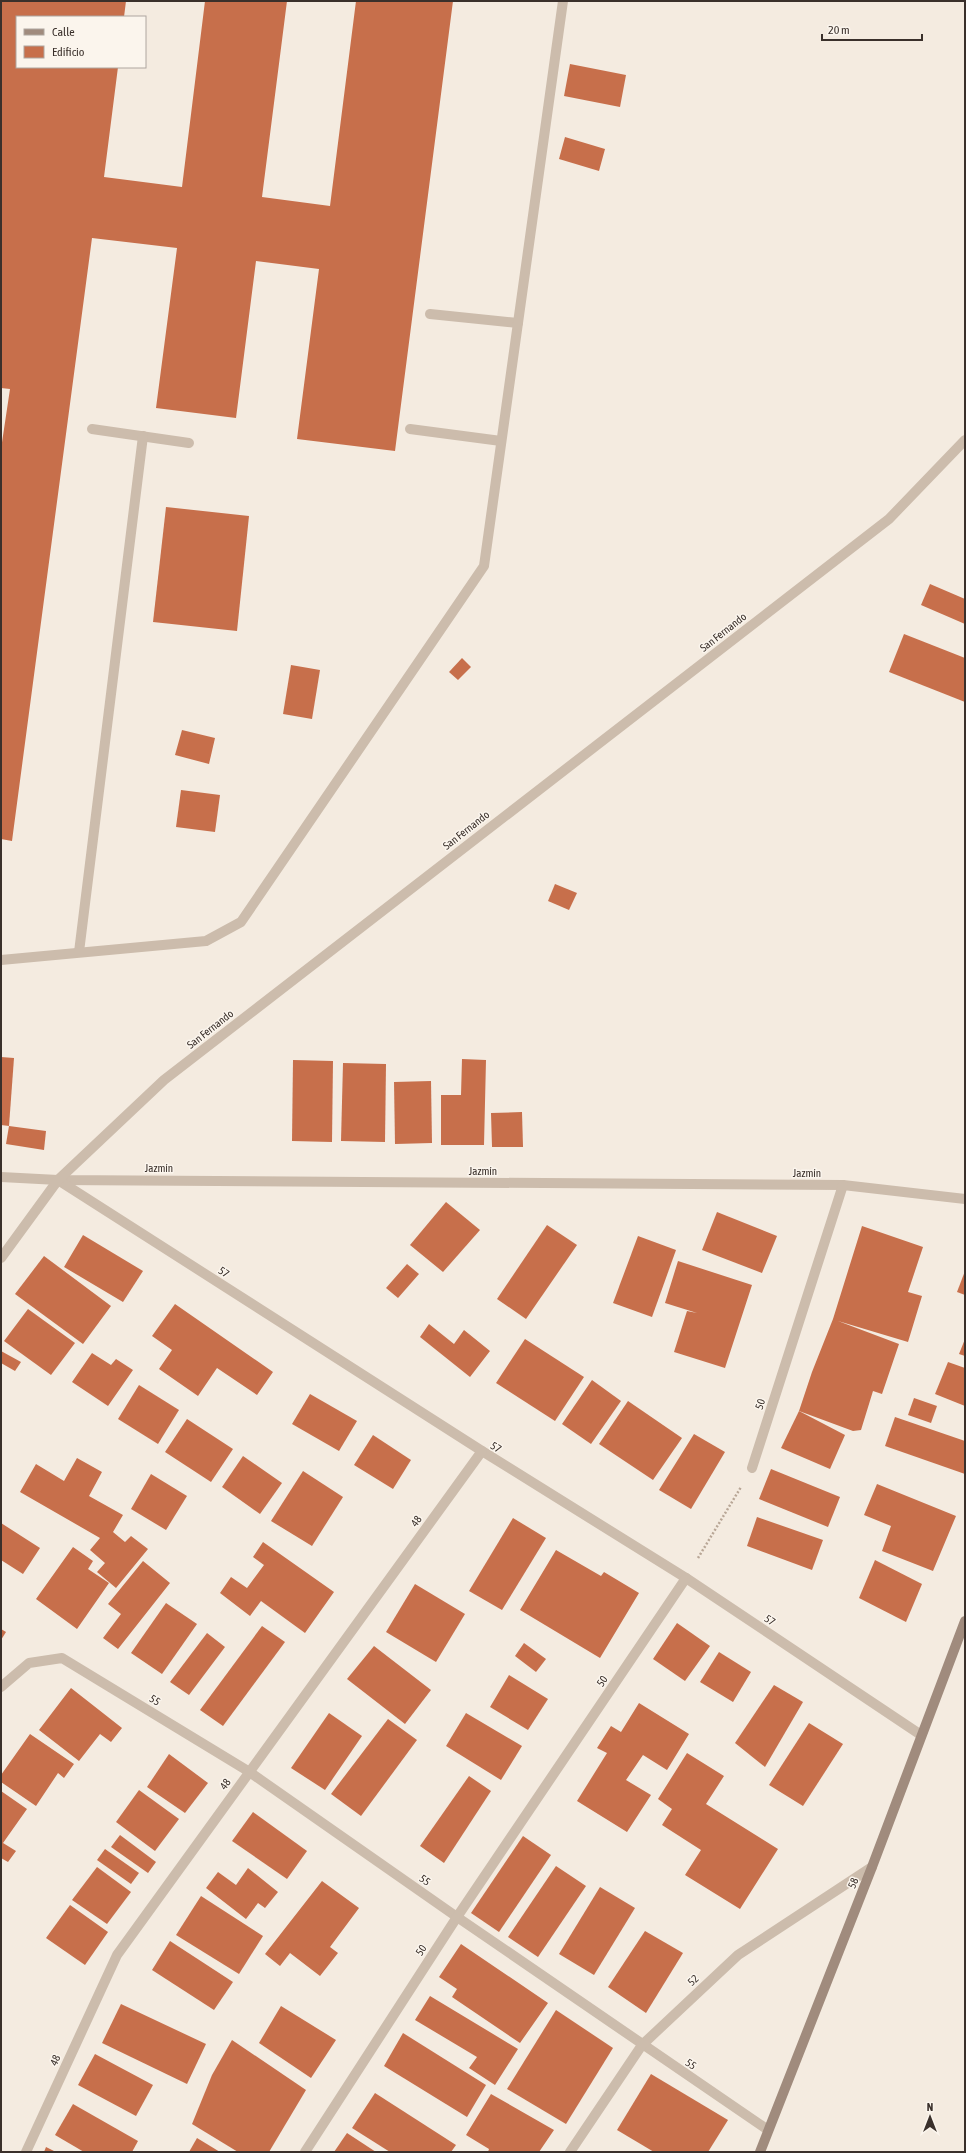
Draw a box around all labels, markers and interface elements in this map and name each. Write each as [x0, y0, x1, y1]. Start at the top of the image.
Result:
legend [16, 16, 146, 68]
scale bar [822, 16, 922, 42]
text: 20 m [828, 23, 850, 37]
text: Calle [52, 25, 75, 39]
text: Edificio [52, 45, 85, 59]
street label: San Fernando [698, 610, 748, 654]
street label: San Fernando [441, 808, 491, 852]
street label: San Fernando [185, 1007, 235, 1051]
street label: Jazmín [145, 1162, 173, 1174]
street label: Jazmín [469, 1165, 497, 1177]
street label: Jazmín [793, 1167, 821, 1179]
street label: 57 [216, 1264, 232, 1280]
street label: 50 [753, 1397, 767, 1411]
street label: 57 [488, 1439, 504, 1455]
street label: 48 [408, 1513, 424, 1529]
street label: 57 [762, 1612, 778, 1628]
street label: 50 [594, 1673, 610, 1689]
street label: 55 [147, 1692, 163, 1708]
street label: 48 [217, 1776, 233, 1792]
street label: 55 [417, 1872, 433, 1888]
street label: 58 [845, 1876, 861, 1890]
street label: 50 [413, 1942, 429, 1958]
street label: 52 [685, 1972, 701, 1988]
street label: 48 [47, 2053, 63, 2067]
street label: 55 [683, 2056, 699, 2072]
north arrow [910, 2097, 950, 2137]
text: N [927, 2101, 933, 2113]

